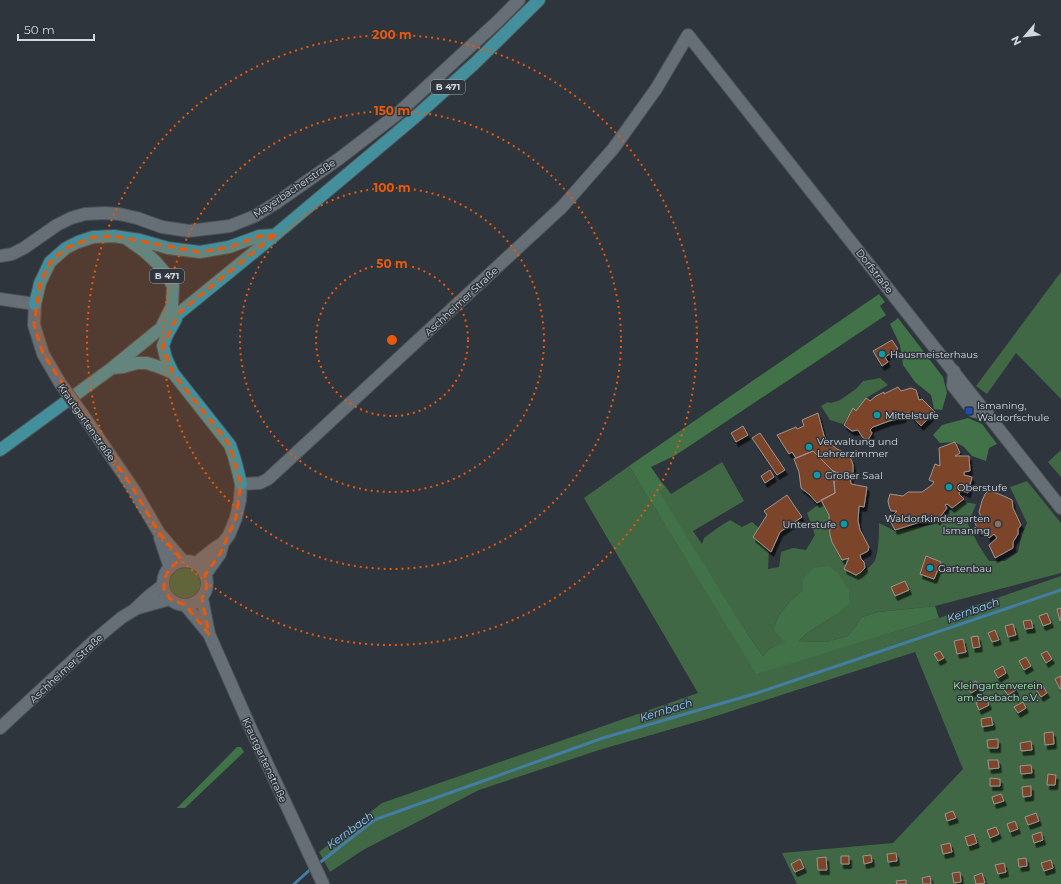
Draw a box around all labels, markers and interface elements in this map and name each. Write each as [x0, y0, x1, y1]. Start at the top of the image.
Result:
scale bar [18, 16, 94, 42]
north arrow [1005, 16, 1045, 56]
text: 50 m [24, 22, 55, 37]
text: 200 m [372, 27, 412, 42]
text: N [1008, 33, 1024, 48]
road number: B 471 [431, 80, 465, 94]
text: 150 m [374, 103, 410, 118]
street label: Mayerbacherstraße [251, 156, 338, 221]
text: 100 m [374, 180, 410, 195]
street label: Dorfstraße [853, 246, 896, 296]
text: 50 m [376, 256, 408, 271]
street label: Aschheimer Straße [422, 264, 501, 339]
road number: B 471 [150, 269, 184, 283]
centre of rings [385, 333, 399, 347]
place label: Hausmeisterhaus [890, 348, 978, 361]
marker: Hausmeisterhaus [877, 349, 887, 359]
street label: Krautgartenstraße [55, 381, 118, 464]
place label: Ismaning, Waldorfschule [977, 399, 1049, 424]
marker: Ismaning, Waldorfschule [964, 406, 974, 416]
place label: Mittelstufe [885, 409, 939, 422]
marker: Mittelstufe [872, 410, 882, 420]
place label: Verwaltung und Lehrerzimmer [817, 435, 898, 460]
marker: Verwaltung und Lehrerzimmer [804, 442, 814, 452]
place label: Großer Saal [825, 469, 883, 482]
marker: Großer Saal [812, 470, 822, 480]
place label: Oberstufe [957, 481, 1007, 494]
marker: Oberstufe [944, 482, 954, 492]
place label: Waldorfkindergarten Ismaning [885, 512, 990, 537]
place label: Unterstufe [782, 518, 836, 531]
marker: Unterstufe [839, 519, 849, 529]
marker: Waldorfkindergarten Ismaning [993, 519, 1003, 529]
place label: Gartenbau [938, 562, 992, 575]
marker: Gartenbau [925, 563, 935, 573]
water label: Kernbach [945, 595, 1001, 625]
street label: Aschheimer Straße [27, 631, 106, 706]
park label: Kleingartenverein am Seebach e.V. [953, 679, 1043, 704]
water label: Kernbach [638, 695, 694, 725]
street label: Krautgartenstraße [239, 716, 290, 805]
water label: Kernbach [324, 808, 376, 852]

